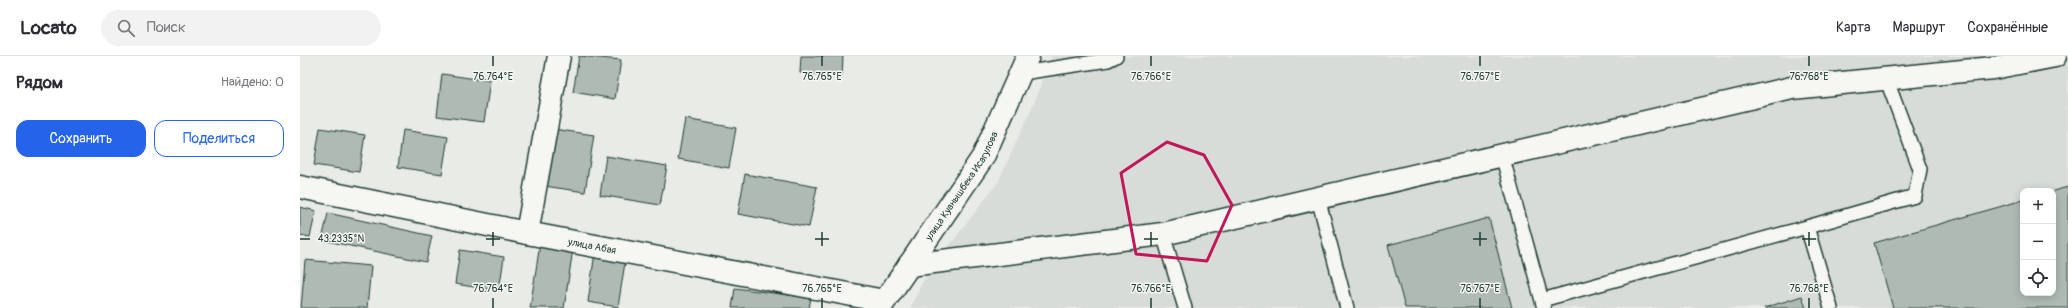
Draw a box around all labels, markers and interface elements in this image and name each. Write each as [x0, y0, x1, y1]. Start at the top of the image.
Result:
search box [101, 10, 381, 46]
text: Locato [20, 16, 77, 40]
icon: search [115, 17, 137, 39]
text: Поиск [147, 18, 186, 37]
text: Карта [1836, 19, 1871, 36]
text: Маршрут [1893, 19, 1945, 36]
text: Сохранённые [1967, 19, 2048, 36]
text: 76.764°E [473, 71, 513, 83]
text: 76.765°E [802, 71, 842, 83]
text: 76.766°E [1131, 71, 1171, 83]
text: 76.767°E [1460, 71, 1500, 83]
text: 76.768°E [1789, 71, 1829, 83]
text: Рядом [16, 72, 63, 93]
text: Найдено: 0 [221, 74, 284, 90]
button: Сохранить [16, 120, 146, 157]
button: Поделиться [154, 120, 284, 157]
street label: улица Куанышбека Исагулова [922, 129, 1001, 244]
map controls [2020, 188, 2056, 296]
button: + [2020, 188, 2056, 224]
button: − [2020, 224, 2056, 260]
text: 43.2335°N [318, 233, 365, 245]
street label: улица Абая [566, 236, 617, 257]
button: locate [2020, 260, 2056, 296]
text: 76.764°E [473, 283, 513, 295]
text: 76.765°E [802, 283, 842, 295]
text: 76.766°E [1131, 283, 1171, 295]
text: 76.767°E [1460, 283, 1500, 295]
text: 76.768°E [1789, 283, 1829, 295]

